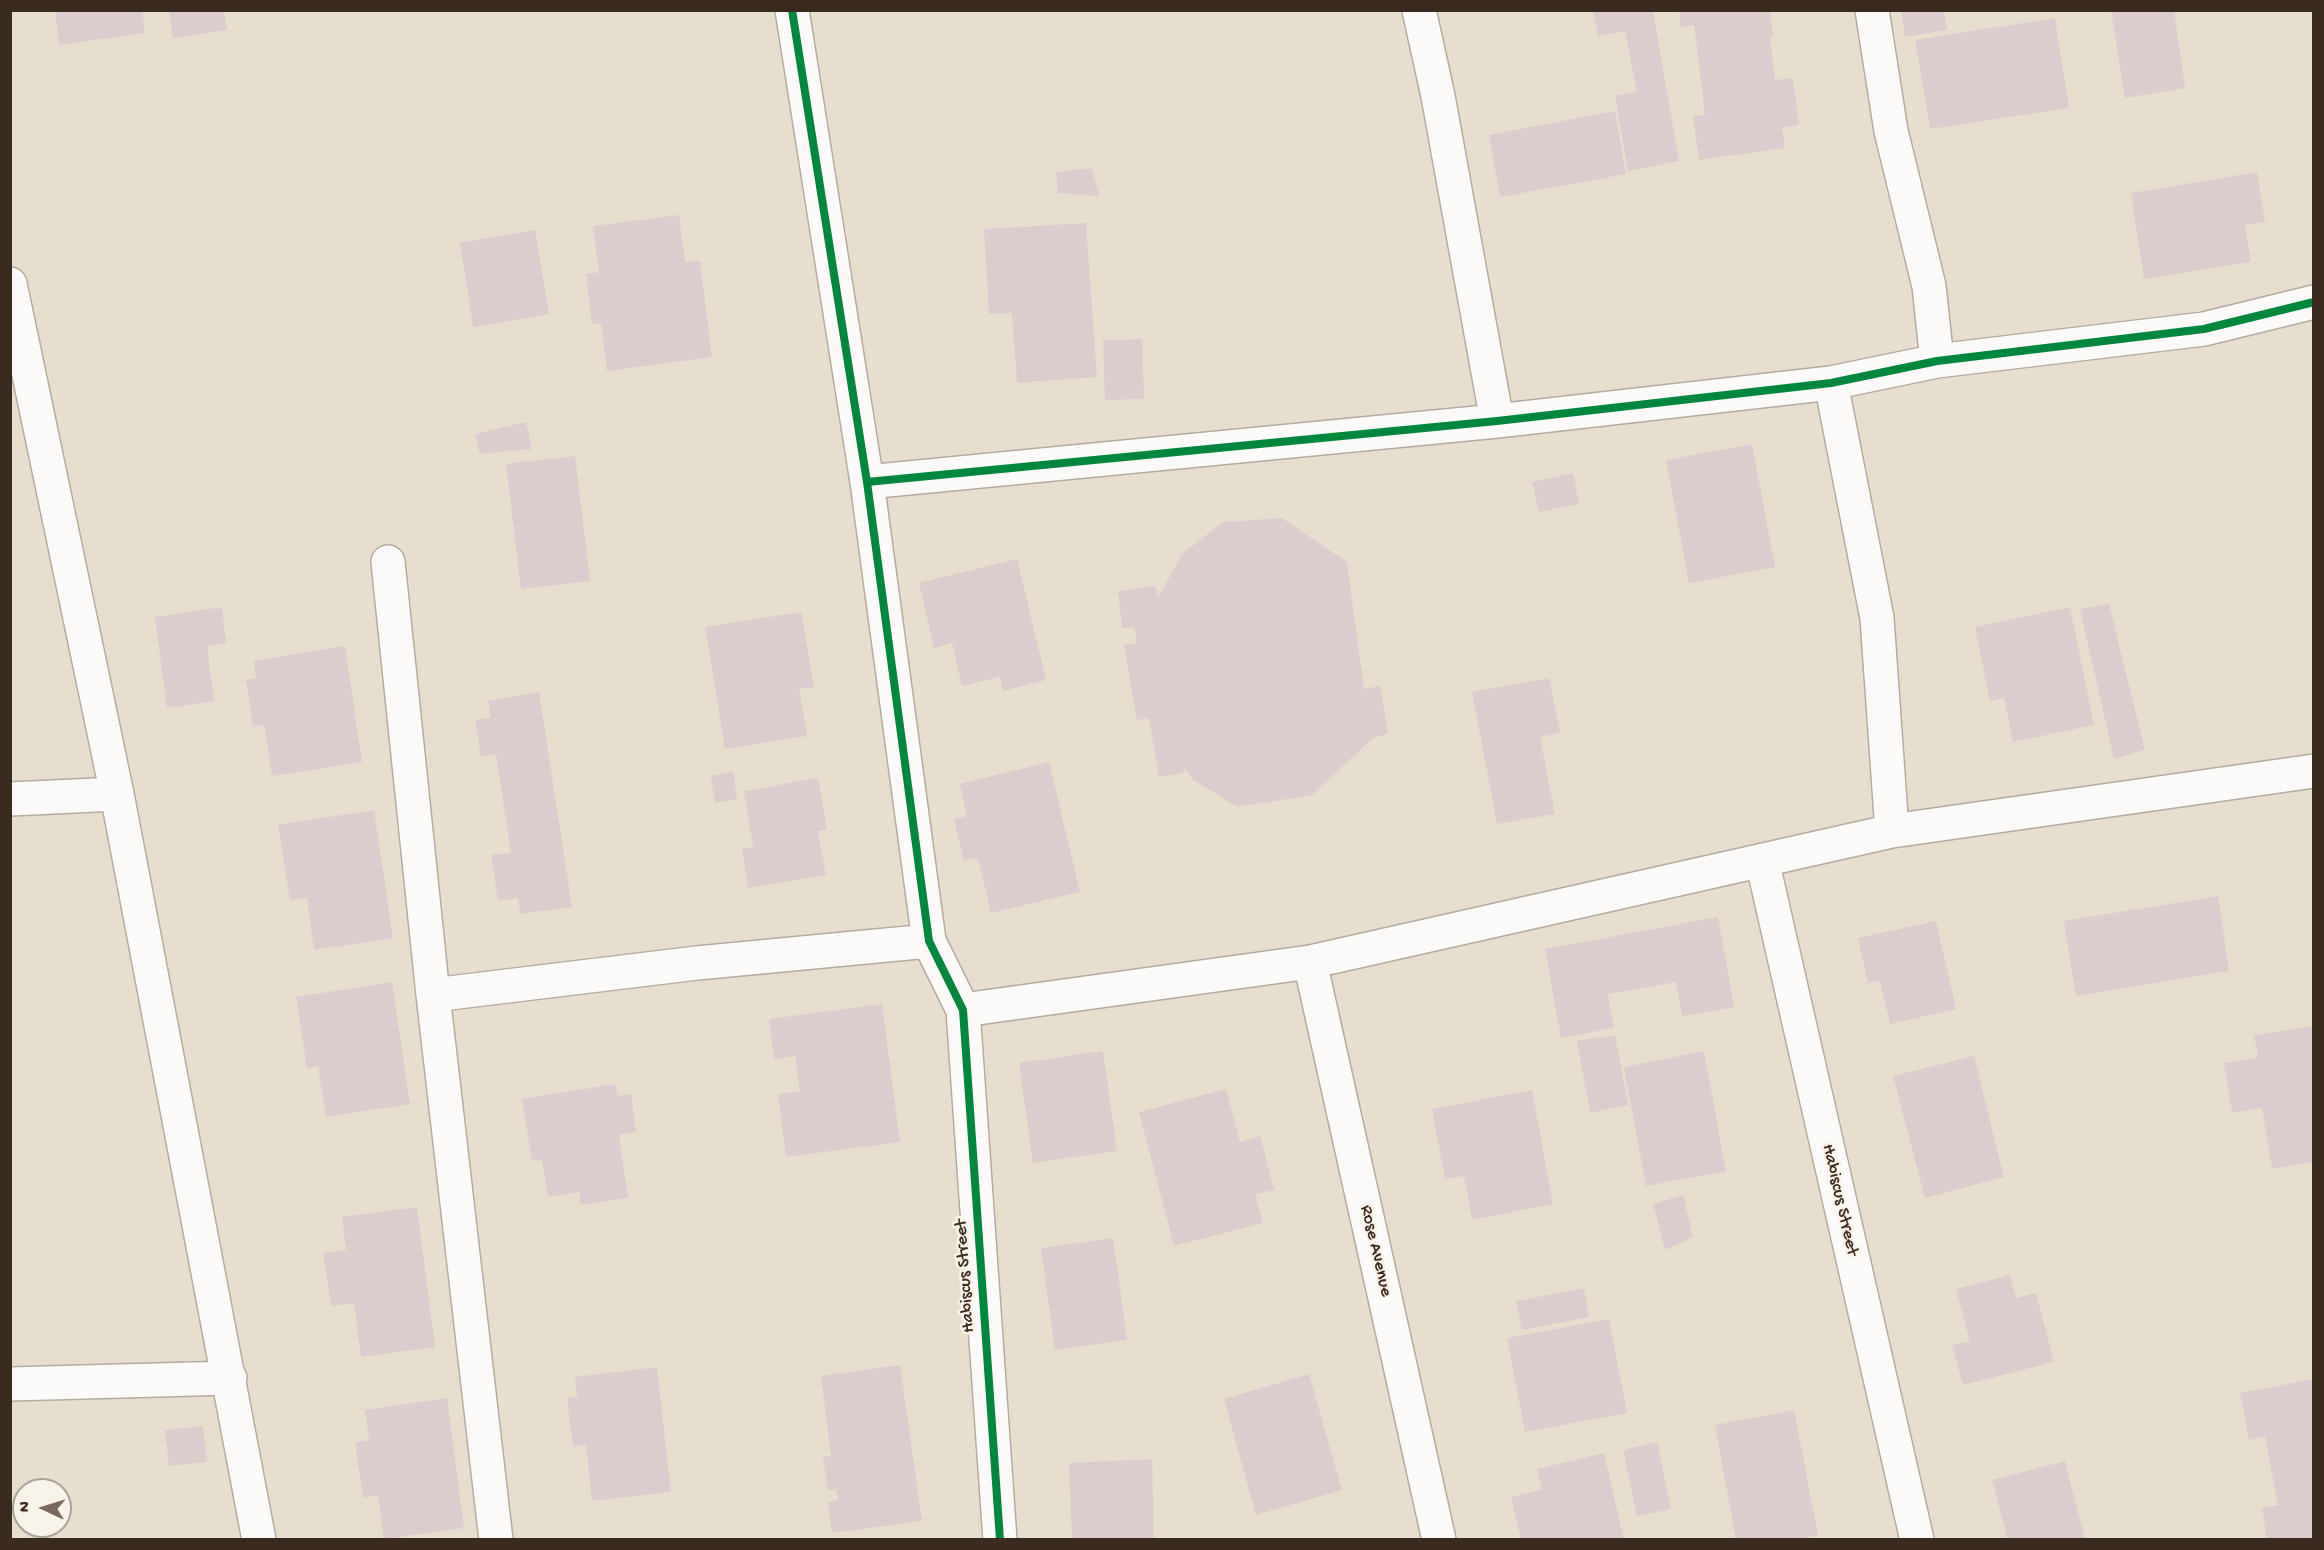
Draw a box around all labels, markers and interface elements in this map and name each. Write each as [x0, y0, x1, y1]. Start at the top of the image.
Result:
street label: Habiscus Street [1816, 1142, 1862, 1258]
street label: Rose Avenue [1354, 1203, 1396, 1299]
street label: Habiscus Street [951, 1219, 981, 1333]
north arrow [12, 1478, 72, 1538]
text: N [16, 1501, 35, 1513]

